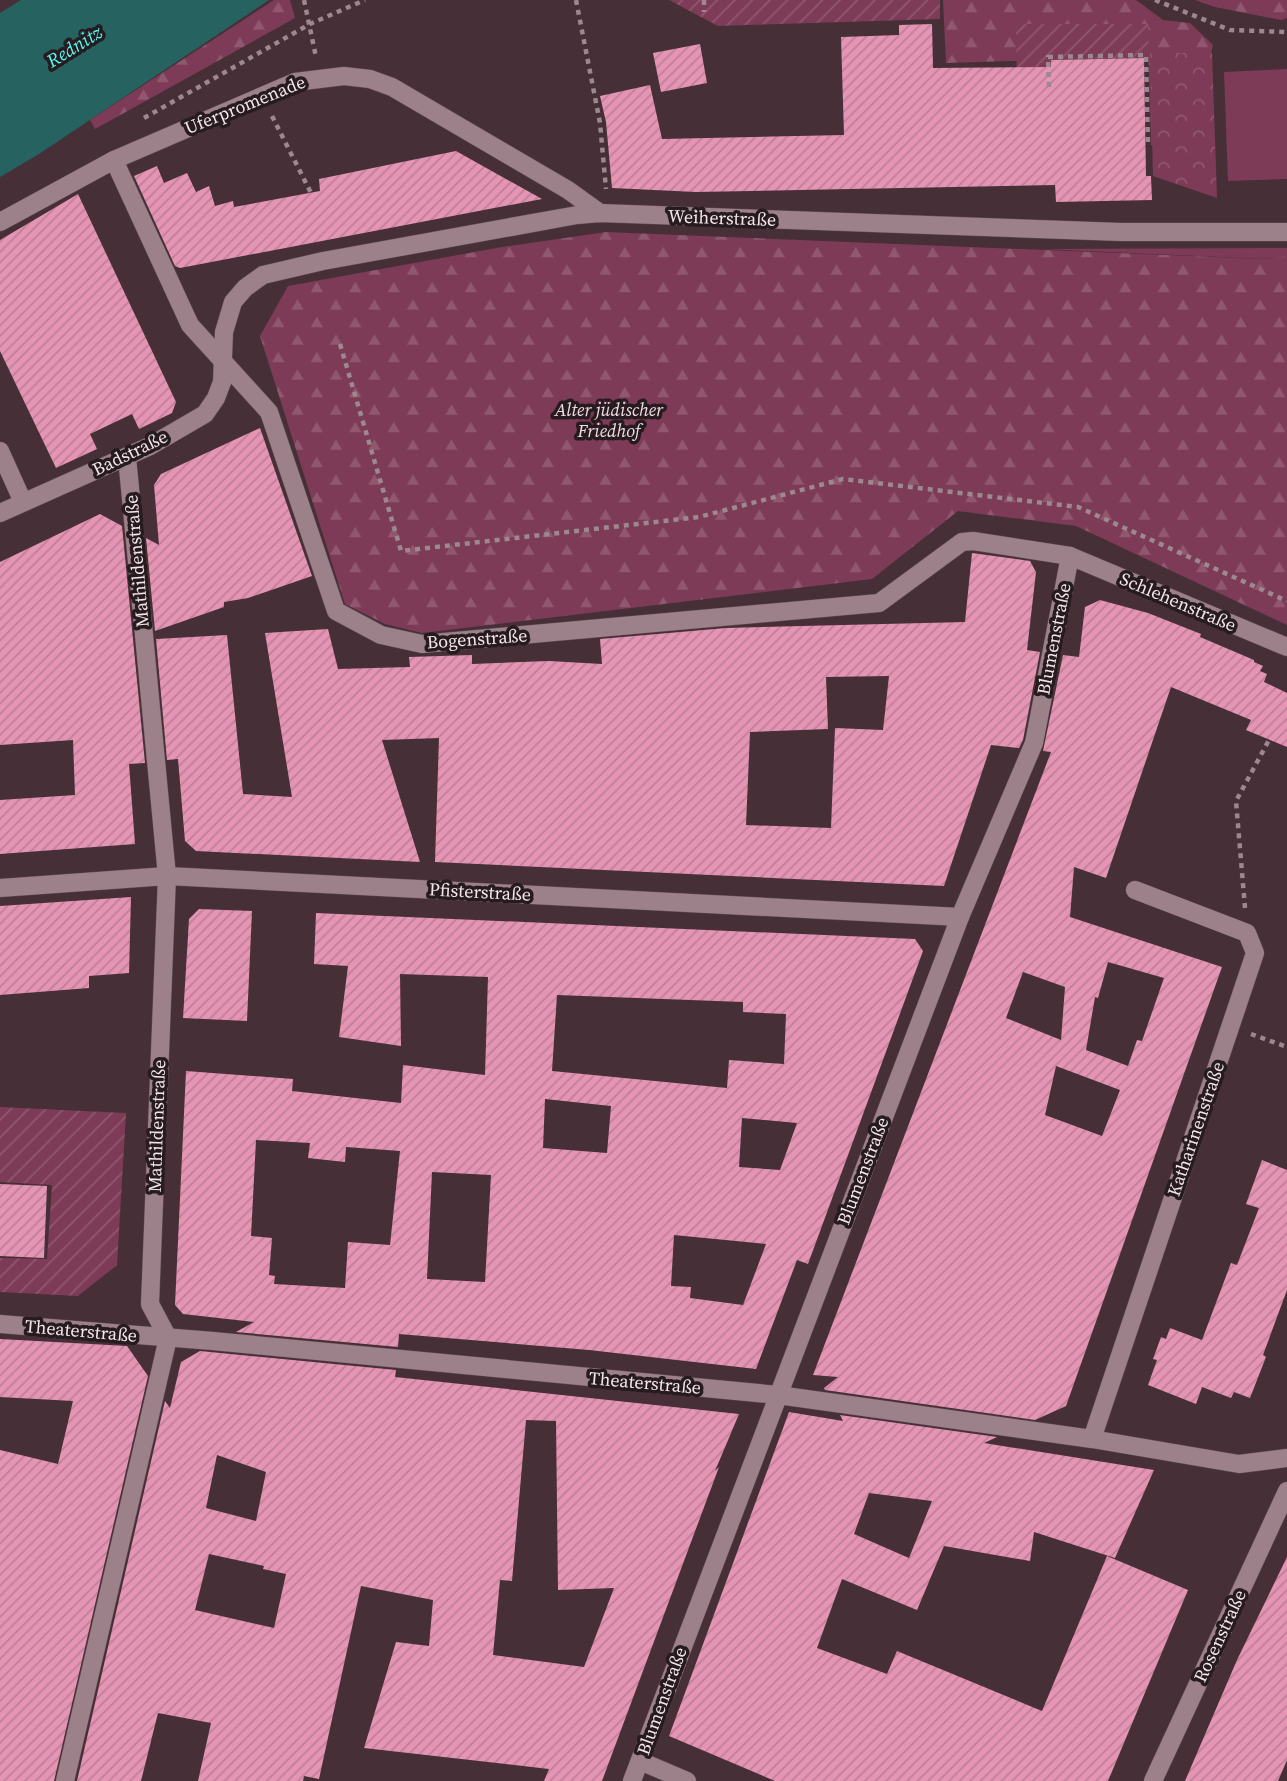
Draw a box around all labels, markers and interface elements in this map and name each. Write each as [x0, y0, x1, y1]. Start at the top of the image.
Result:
water label: Rednitz [40, 18, 108, 74]
street label: Uferpromenade [181, 69, 309, 140]
street label: Weiherstraße [668, 203, 776, 232]
park label: Alter jüdischer Friedhof [554, 397, 664, 443]
street label: Badstraße [88, 424, 172, 481]
street label: Mathildenstraße [118, 494, 155, 628]
street label: Schlehenstraße [1116, 566, 1240, 637]
street label: Blumenstraße [1030, 581, 1077, 697]
street label: Bogenstraße [426, 623, 528, 654]
street label: Pfisterstraße [428, 876, 532, 907]
street label: Katharinenstraße [1161, 1058, 1230, 1199]
street label: Mathildenstraße [142, 1059, 171, 1193]
street label: Blumenstraße [831, 1113, 894, 1228]
street label: Theaterstraße [24, 1313, 138, 1348]
street label: Theaterstraße [588, 1365, 702, 1400]
street label: Rosenstraße [1187, 1585, 1252, 1686]
street label: Blumenstraße [630, 1643, 693, 1758]

